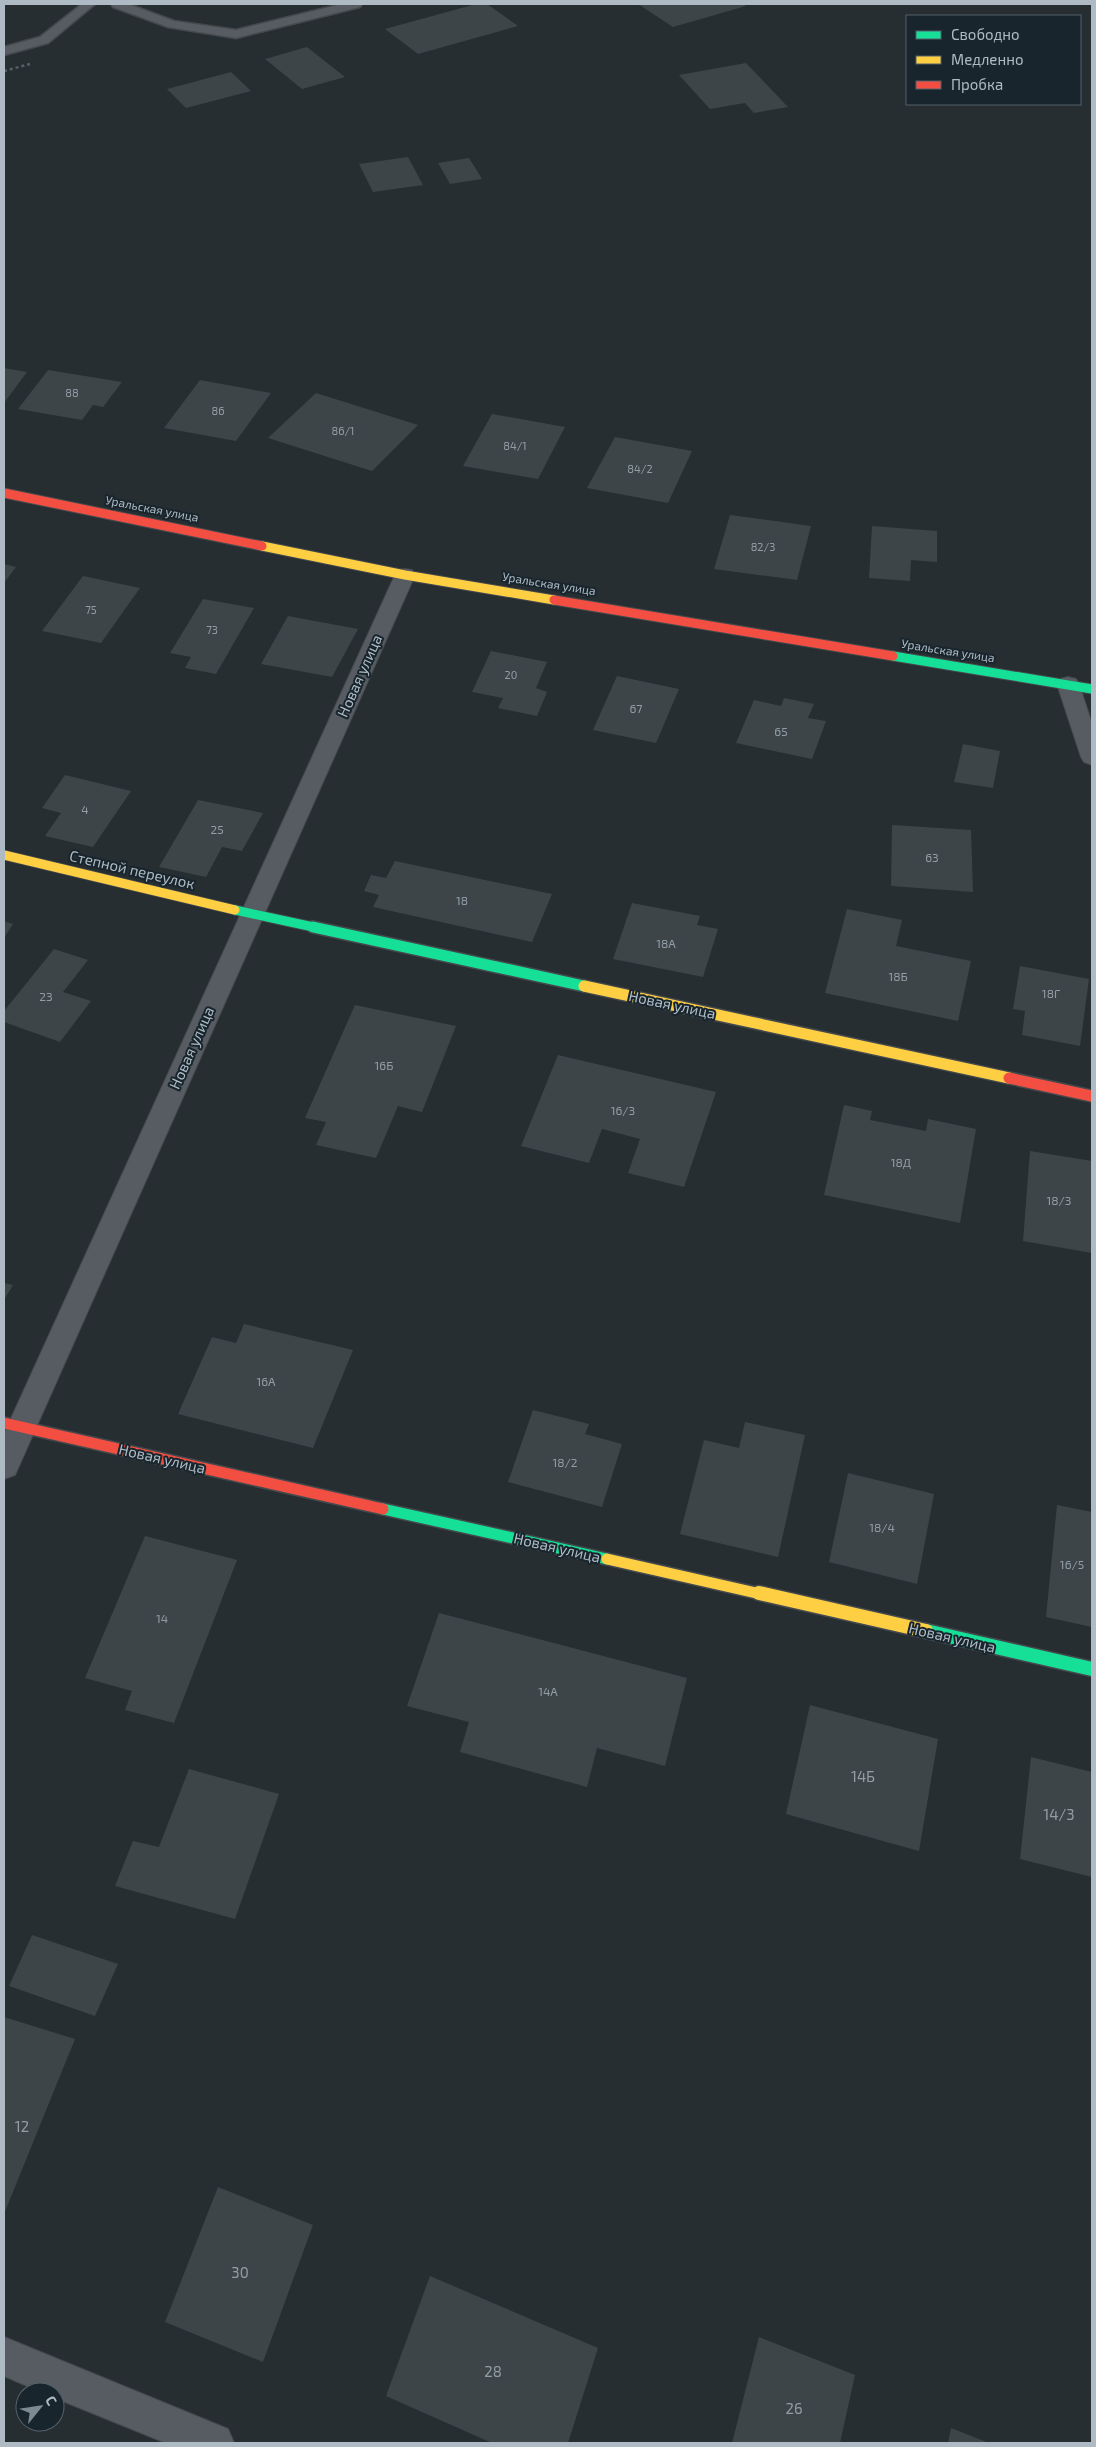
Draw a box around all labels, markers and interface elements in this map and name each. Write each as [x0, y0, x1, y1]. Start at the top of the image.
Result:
legend [906, 15, 1081, 105]
text: Свободно [951, 25, 1020, 43]
text: Медленно [951, 50, 1024, 68]
text: Пробка [951, 75, 1003, 93]
house number: 88 [65, 386, 79, 399]
house number: 86 [212, 404, 224, 417]
house number: 86/1 [331, 424, 355, 437]
house number: 84/1 [503, 439, 527, 452]
house number: 84/2 [627, 462, 653, 475]
street label: Уральская улица [104, 492, 200, 525]
house number: 82/3 [751, 540, 775, 553]
street label: Уральская улица [501, 569, 597, 598]
house number: 75 [85, 603, 97, 616]
house number: 73 [206, 623, 218, 636]
street label: Новая улица [333, 631, 386, 720]
street label: Уральская улица [900, 636, 996, 665]
house number: 20 [505, 668, 517, 681]
house number: 67 [629, 701, 643, 715]
house number: 65 [774, 724, 788, 738]
house number: 4 [81, 802, 89, 816]
house number: 25 [210, 822, 224, 836]
street label: Степной переулок [68, 846, 197, 893]
house number: 63 [925, 850, 939, 864]
house number: 18 [456, 893, 468, 907]
house number: 18А [656, 936, 676, 950]
house number: 18Б [888, 969, 908, 983]
street label: Новая улица [627, 986, 717, 1023]
house number: 18Г [1042, 986, 1060, 1000]
house number: 23 [39, 989, 53, 1003]
street label: Новая улица [165, 1003, 218, 1092]
house number: 16Б [375, 1058, 393, 1072]
house number: 16/3 [611, 1103, 635, 1117]
house number: 18Д [891, 1155, 911, 1169]
house number: 18/3 [1047, 1193, 1071, 1207]
house number: 16А [256, 1374, 276, 1388]
street label: Новая улица [117, 1439, 207, 1478]
house number: 18/2 [552, 1455, 578, 1469]
house number: 18/4 [869, 1520, 895, 1534]
street label: Новая улица [512, 1528, 602, 1567]
house number: 16/5 [1060, 1557, 1084, 1571]
house number: 14 [156, 1611, 168, 1625]
street label: Новая улица [907, 1618, 997, 1657]
house number: 14А [538, 1684, 558, 1698]
house number: 14Б [851, 1767, 875, 1785]
house number: 14/3 [1043, 1805, 1075, 1823]
house number: 12 [15, 2117, 29, 2135]
house number: 30 [231, 2263, 249, 2281]
house number: 28 [484, 2362, 502, 2380]
north arrow [15, 2382, 65, 2432]
text: С [42, 2392, 61, 2408]
house number: 26 [785, 2399, 803, 2417]

